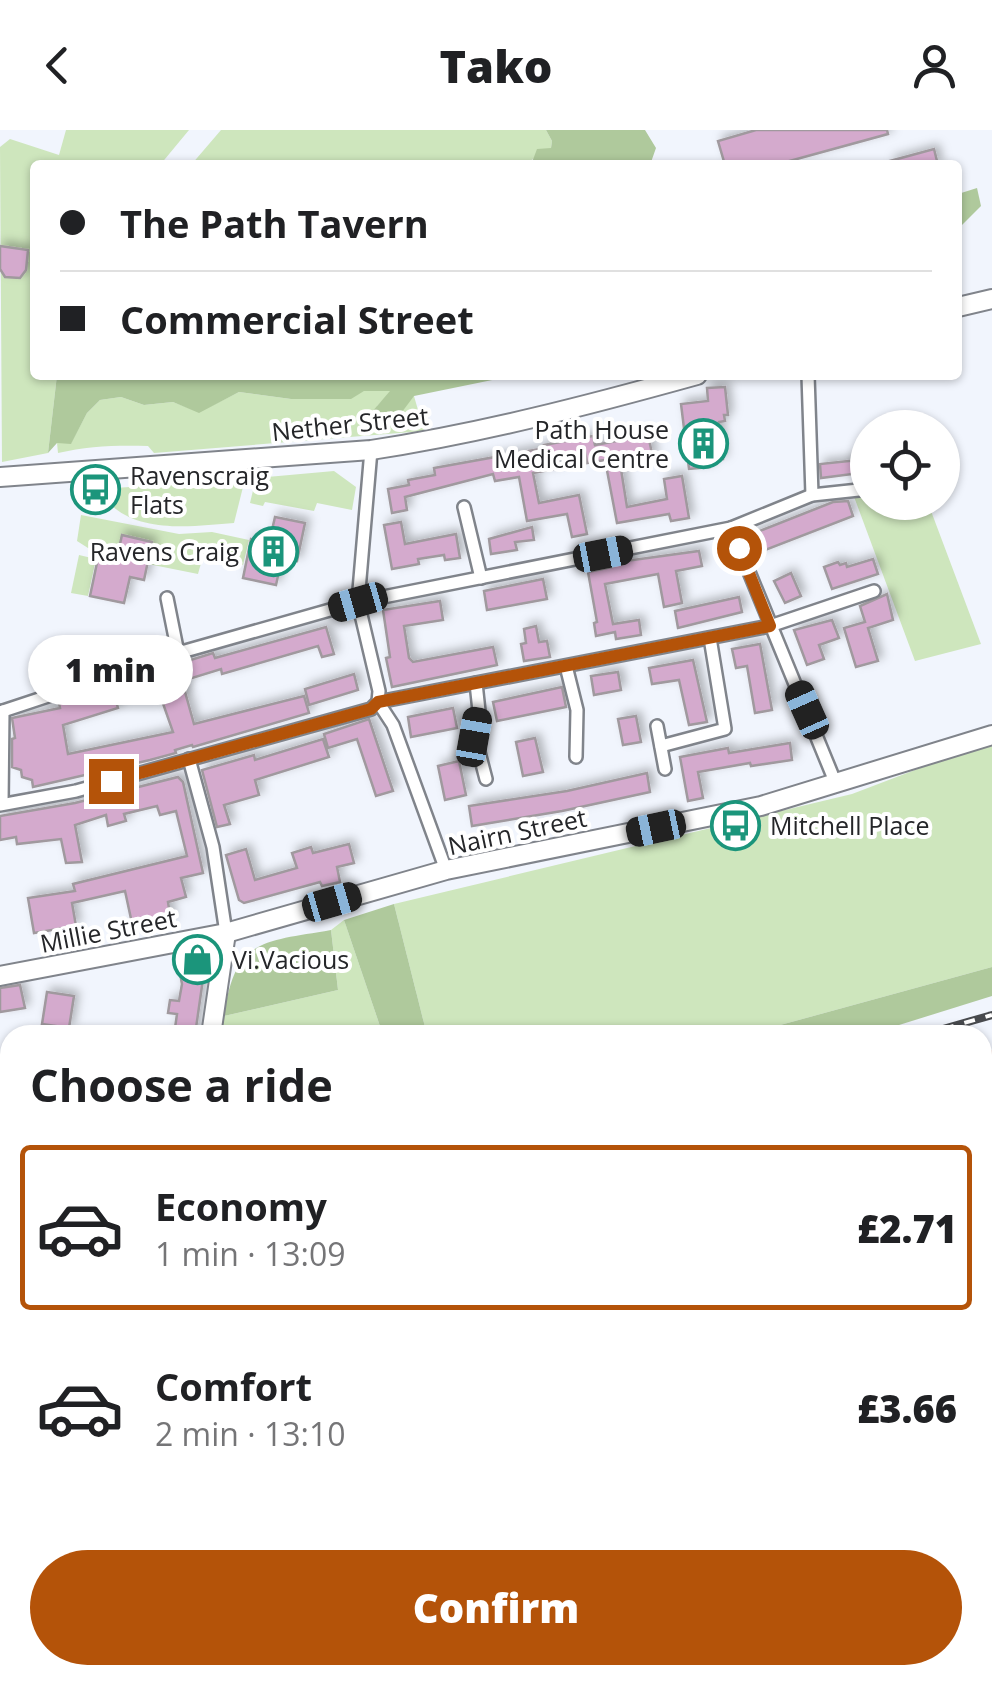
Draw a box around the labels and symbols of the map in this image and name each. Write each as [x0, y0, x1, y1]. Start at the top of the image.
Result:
street label: Nether Street [270, 398, 430, 448]
place label: Path House Medical Centre [494, 412, 669, 475]
building icon: Path House Medical Centre [678, 417, 730, 469]
place label: Ravenscraig Flats [130, 458, 269, 521]
bus stop icon: Ravenscraig Flats [69, 463, 121, 515]
building icon: Ravens Craig [248, 525, 300, 577]
route start [717, 526, 762, 571]
place label: Ravens Craig [90, 534, 239, 568]
car [571, 534, 635, 574]
car [325, 579, 391, 625]
callout: 1 min [28, 636, 194, 706]
car [781, 676, 833, 744]
car [454, 705, 494, 769]
route end [89, 759, 134, 804]
bus stop icon: Mitchell Place [709, 799, 761, 851]
street label: Nairn Street [445, 800, 590, 862]
car [624, 807, 688, 849]
place label: Mitchell Place [770, 808, 929, 842]
car [299, 879, 365, 925]
street label: Millie Street [37, 900, 179, 960]
shop icon: Vi.Vacious [171, 933, 223, 985]
place label: Vi.Vacious [232, 942, 349, 976]

